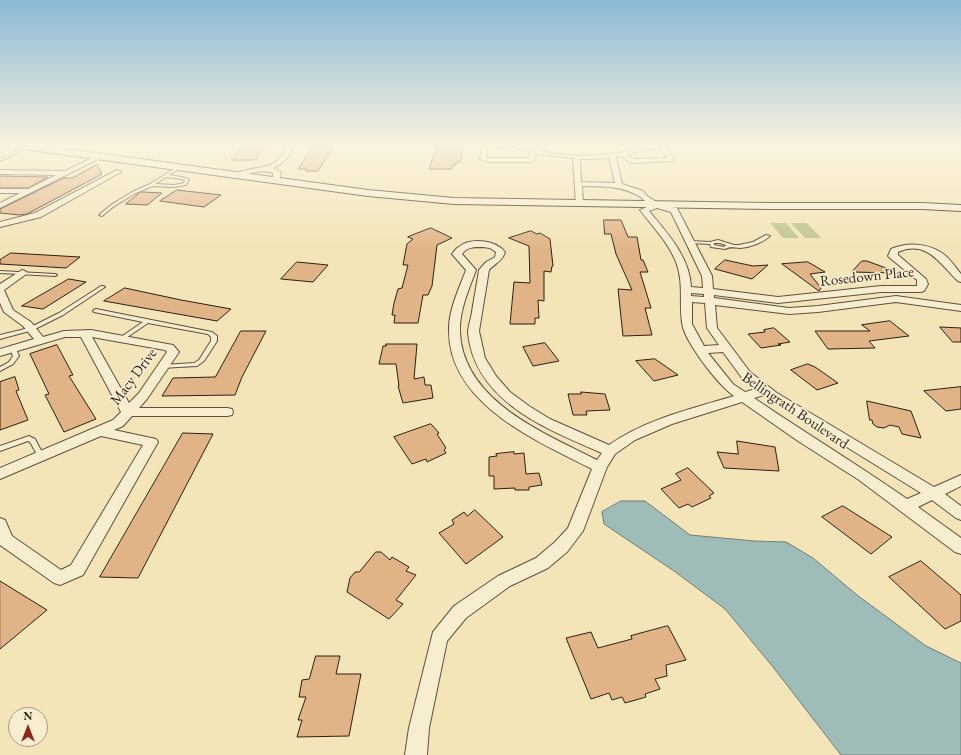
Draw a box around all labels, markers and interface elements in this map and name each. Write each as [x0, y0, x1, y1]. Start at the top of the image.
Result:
street label: Rosedown Place [819, 263, 915, 291]
street label: Macy Drive [107, 345, 161, 409]
street label: Bellingrath Boulevard [738, 369, 852, 453]
north arrow [8, 707, 48, 747]
text: N [24, 709, 32, 723]

